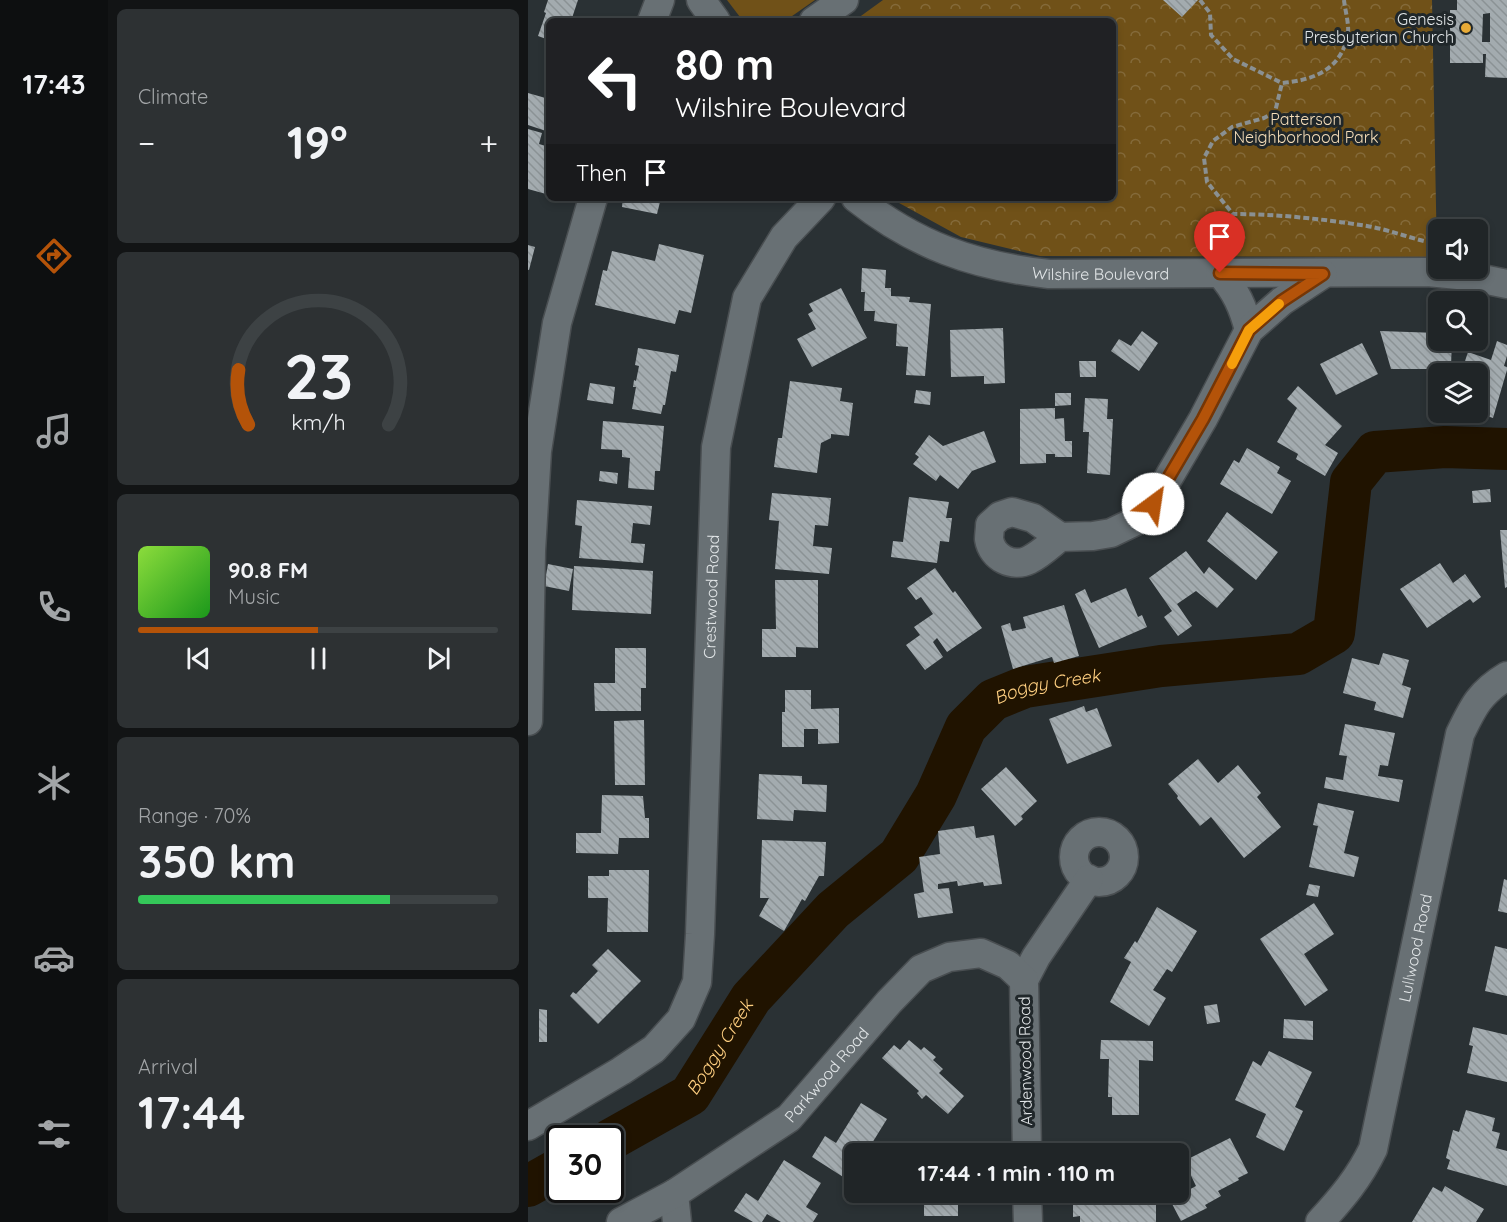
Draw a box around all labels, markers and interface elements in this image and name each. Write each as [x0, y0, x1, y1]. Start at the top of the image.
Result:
place label: Genesis Presbyterian Church [1304, 9, 1454, 47]
marker: Genesis Presbyterian Church [1459, 21, 1473, 35]
text: 80 m [675, 38, 774, 91]
icon: left [576, 42, 654, 120]
text: 17:43 [22, 67, 86, 101]
text: Climate [138, 84, 208, 109]
text: Wilshire Boulevard [675, 90, 906, 124]
park label: Patterson Neighborhood Park [1233, 109, 1379, 147]
text: 19° [287, 114, 348, 170]
text: − [138, 122, 155, 163]
text: + [479, 122, 498, 163]
icon: arrive [639, 156, 672, 189]
text: Then [576, 159, 627, 187]
pin [1194, 211, 1245, 273]
map controls [1428, 219, 1488, 423]
button: sound [1428, 219, 1488, 279]
icon: arrive [1203, 220, 1236, 253]
icon: directions [33, 235, 75, 277]
street label: Wilshire Boulevard [1031, 262, 1169, 284]
button: search [1428, 291, 1488, 351]
text: 23 [283, 338, 353, 416]
button: layers [1428, 363, 1488, 423]
icon: music [33, 410, 75, 452]
text: km/h [291, 410, 345, 436]
position arrow [1121, 472, 1185, 536]
street label: Crestwood Road [699, 534, 723, 659]
text: 90.8 FM [228, 556, 308, 584]
text: Music [228, 584, 280, 609]
icon: phone [33, 586, 75, 628]
icon: previous [182, 642, 215, 675]
icon: pause [302, 642, 335, 675]
icon: next [422, 642, 455, 675]
water label: Boggy Creek [990, 663, 1103, 709]
icon: climate [33, 762, 75, 804]
text: Range · 70% [138, 803, 251, 828]
text: 350 km [138, 833, 295, 889]
street label: Lullwood Road [1394, 892, 1436, 1004]
icon: car [33, 937, 75, 979]
water label: Boggy Creek [681, 994, 759, 1099]
street label: Ardenwood Road [1014, 996, 1036, 1126]
street label: Parkwood Road [780, 1023, 873, 1126]
text: Arrival [138, 1054, 198, 1079]
text: 17:44 [138, 1084, 245, 1140]
icon: filters [33, 1113, 75, 1155]
speed limit sign: 30 [546, 1125, 624, 1203]
text: 17:44 · 1 min · 110 m [918, 1159, 1115, 1187]

